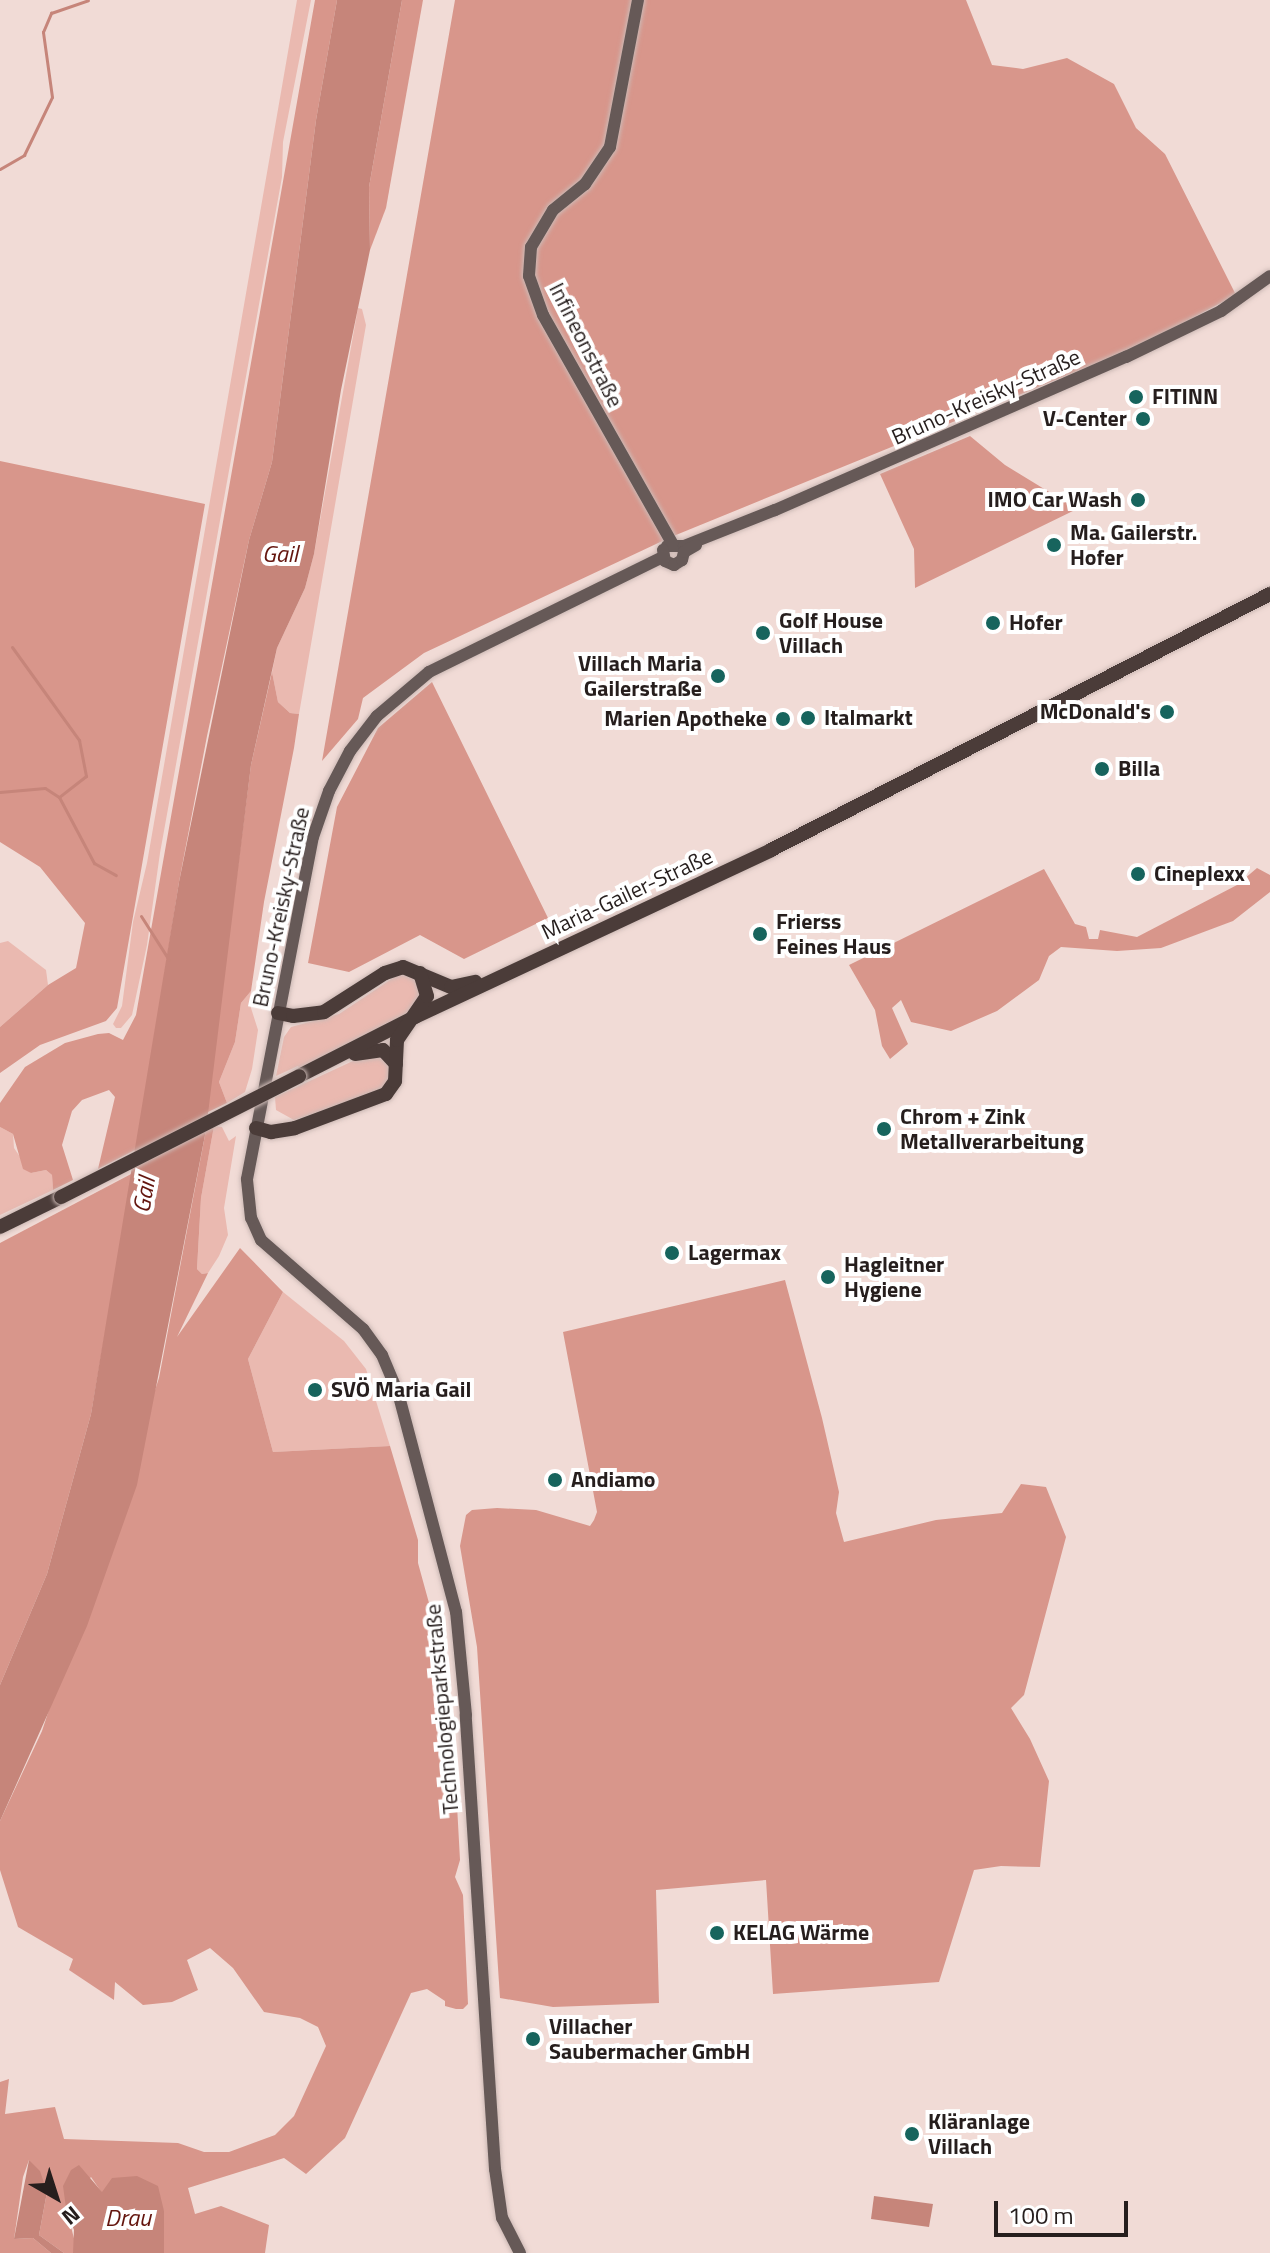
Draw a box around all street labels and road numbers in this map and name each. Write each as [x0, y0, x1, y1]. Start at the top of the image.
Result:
street label: Infineonstraße [543, 278, 629, 412]
street label: Bruno-Kreisky-Straße [888, 344, 1084, 450]
street label: Bruno-Kreisky-Straße [247, 805, 315, 1009]
street label: Maria-Gailer-Straße [537, 843, 717, 945]
street label: Technologieparkstraße [420, 1603, 464, 1815]

